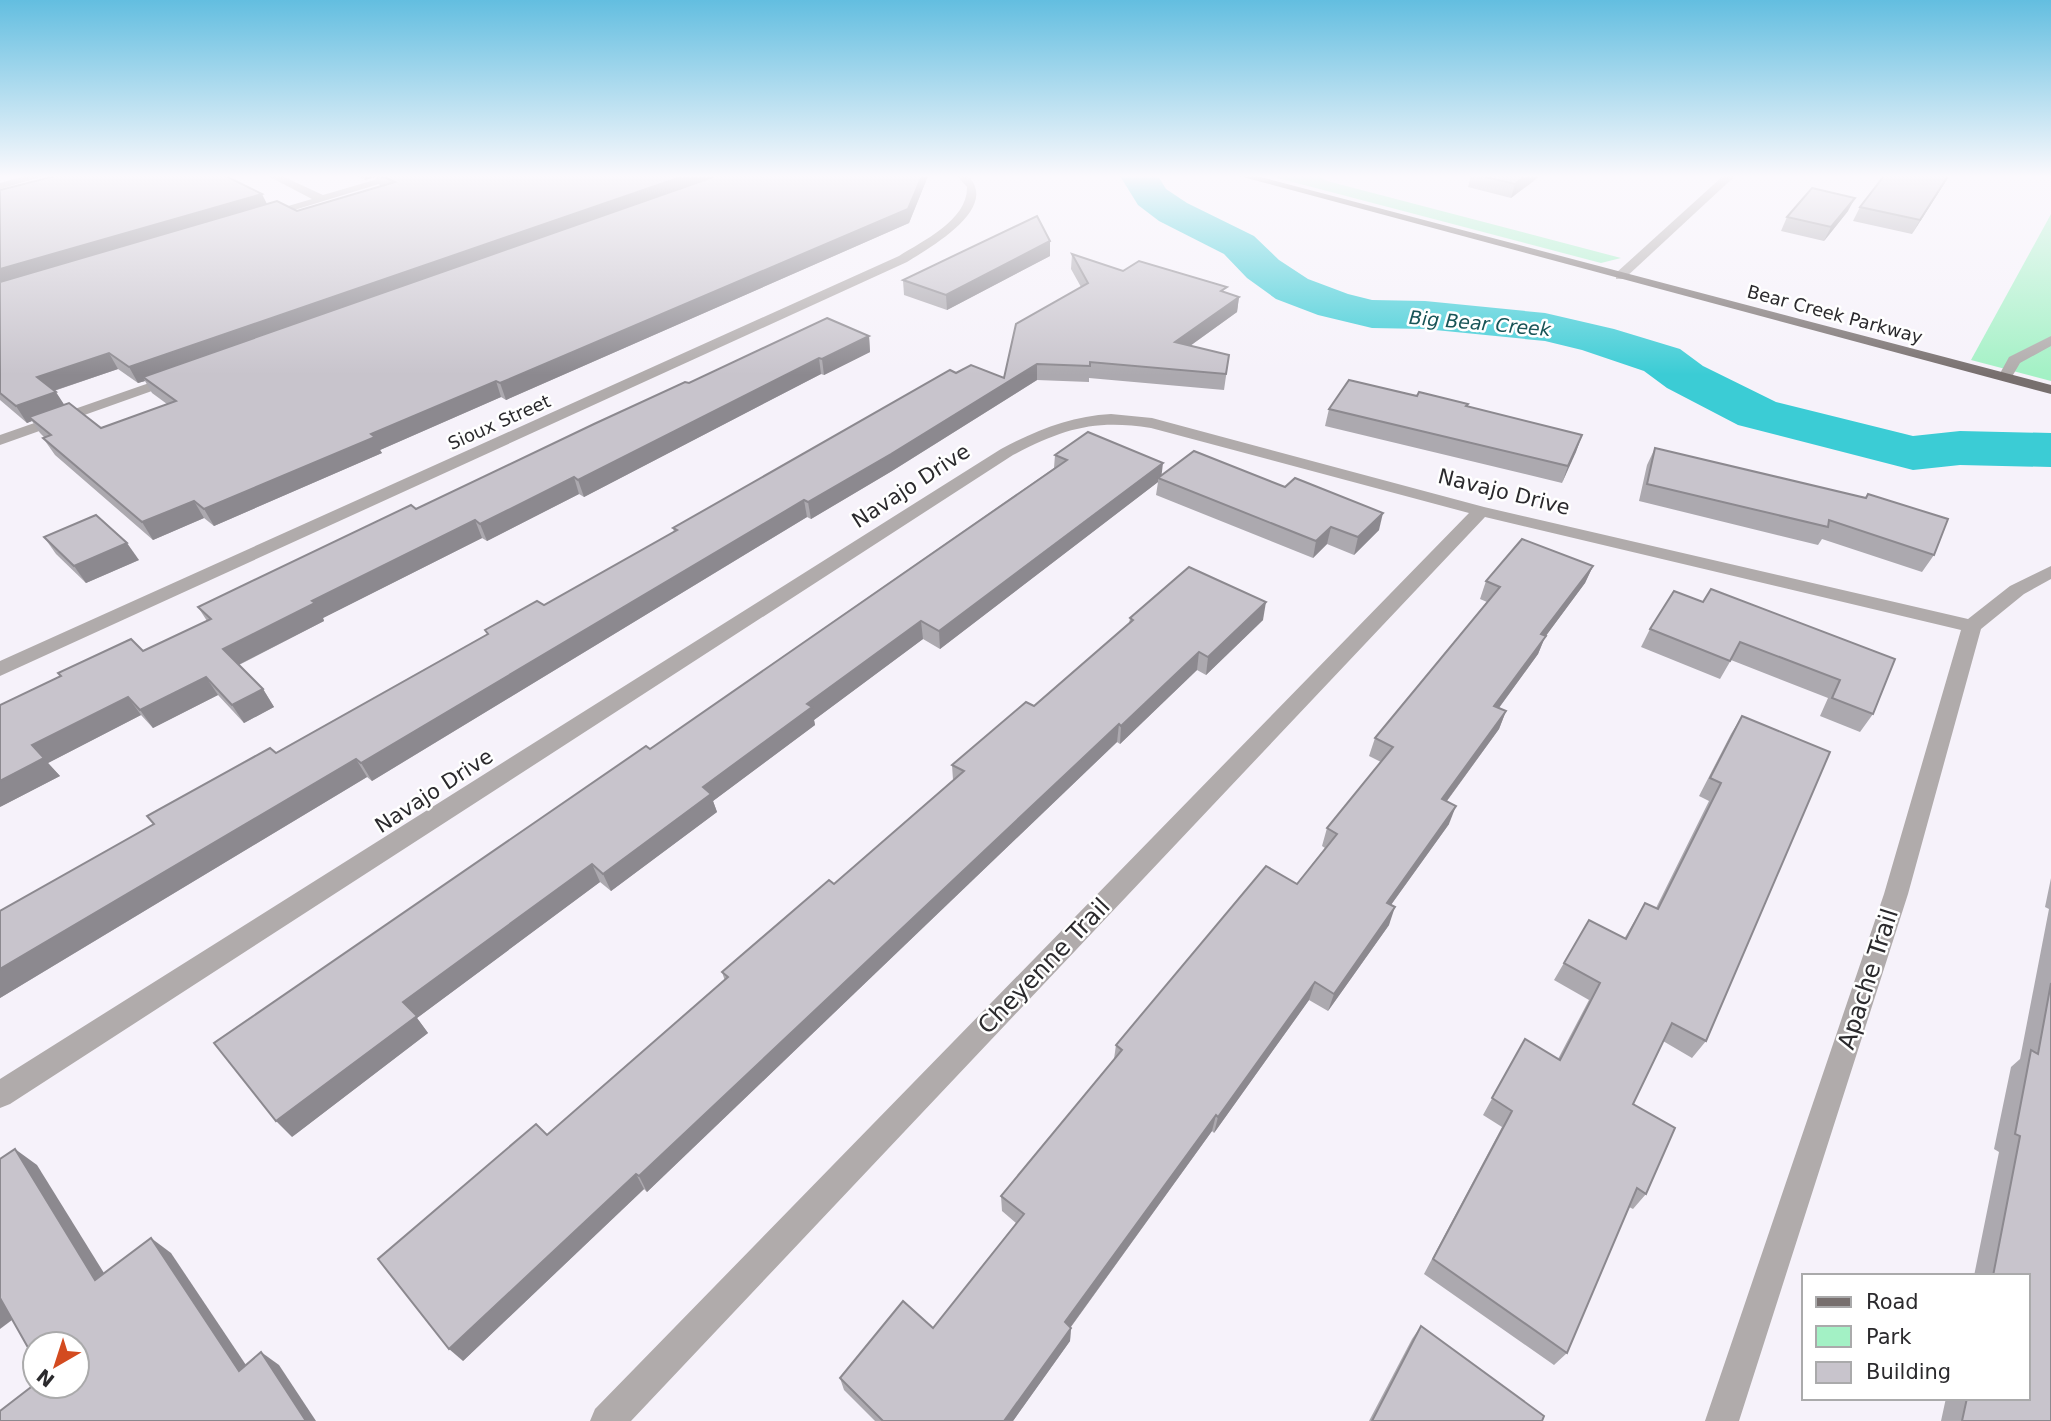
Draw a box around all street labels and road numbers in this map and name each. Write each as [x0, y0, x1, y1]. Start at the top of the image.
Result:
street label: Bear Creek Parkway [1745, 280, 1925, 348]
street label: Sioux Street [445, 390, 553, 454]
street label: Navajo Drive [848, 439, 974, 533]
street label: Navajo Drive [1435, 464, 1573, 520]
street label: Navajo Drive [371, 744, 497, 838]
street label: Cheyenne Trail [972, 892, 1116, 1040]
street label: Apache Trail [1832, 905, 1904, 1053]

